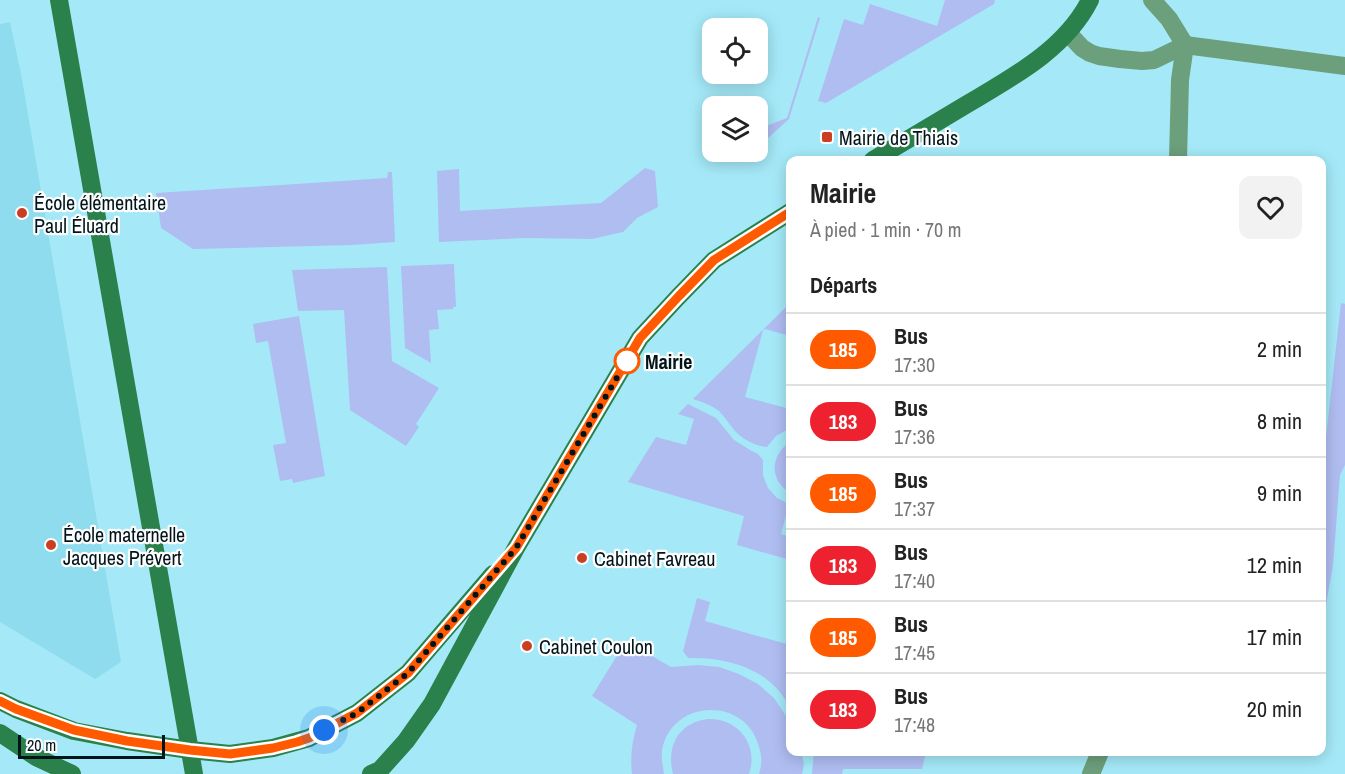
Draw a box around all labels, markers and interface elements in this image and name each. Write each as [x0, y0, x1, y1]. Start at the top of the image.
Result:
map controls [702, 18, 768, 162]
button: locate [702, 18, 768, 84]
button: layers [702, 96, 768, 162]
place label: Mairie de Thiais [839, 124, 958, 151]
marker: Mairie de Thiais [820, 130, 834, 144]
text: Mairie [810, 174, 876, 212]
button: heart [1239, 176, 1302, 239]
place label: École élémentaire Paul Éluard [34, 189, 166, 239]
marker: École élémentaire Paul Éluard [15, 206, 29, 220]
text: À pied · 1 min · 70 m [810, 216, 961, 243]
text: Départs [810, 270, 877, 300]
text: Bus [894, 321, 928, 351]
text: 2 min [1257, 334, 1302, 364]
text: 185 [829, 335, 857, 364]
marker: Mairie [614, 348, 640, 374]
place label: Mairie [645, 348, 692, 375]
text: 17:30 [894, 351, 935, 378]
text: Bus [894, 393, 928, 423]
text: 8 min [1257, 406, 1302, 436]
text: 183 [829, 407, 857, 436]
text: 17:36 [894, 423, 935, 450]
text: Bus [894, 465, 928, 495]
text: 9 min [1257, 478, 1302, 508]
text: 185 [829, 479, 857, 508]
text: 17:37 [894, 495, 935, 522]
place label: École maternelle Jacques Prévert [63, 521, 185, 571]
text: Bus [894, 537, 928, 567]
marker: École maternelle Jacques Prévert [44, 538, 58, 552]
place label: Cabinet Favreau [594, 545, 715, 572]
text: 12 min [1247, 550, 1302, 580]
marker: Cabinet Favreau [575, 551, 589, 565]
text: 183 [829, 551, 857, 580]
text: 17:40 [894, 567, 935, 594]
text: Bus [894, 609, 928, 639]
text: 17 min [1247, 622, 1302, 652]
text: 185 [829, 623, 857, 652]
place label: Cabinet Coulon [539, 633, 653, 660]
marker: Cabinet Coulon [520, 639, 534, 653]
text: 17:45 [894, 639, 935, 666]
text: Bus [894, 681, 928, 711]
text: 20 min [1247, 694, 1302, 724]
text: 183 [829, 695, 857, 724]
text: 17:48 [894, 711, 935, 738]
your location [309, 715, 339, 745]
scale bar [18, 732, 165, 760]
text: 20 m [27, 734, 56, 756]

